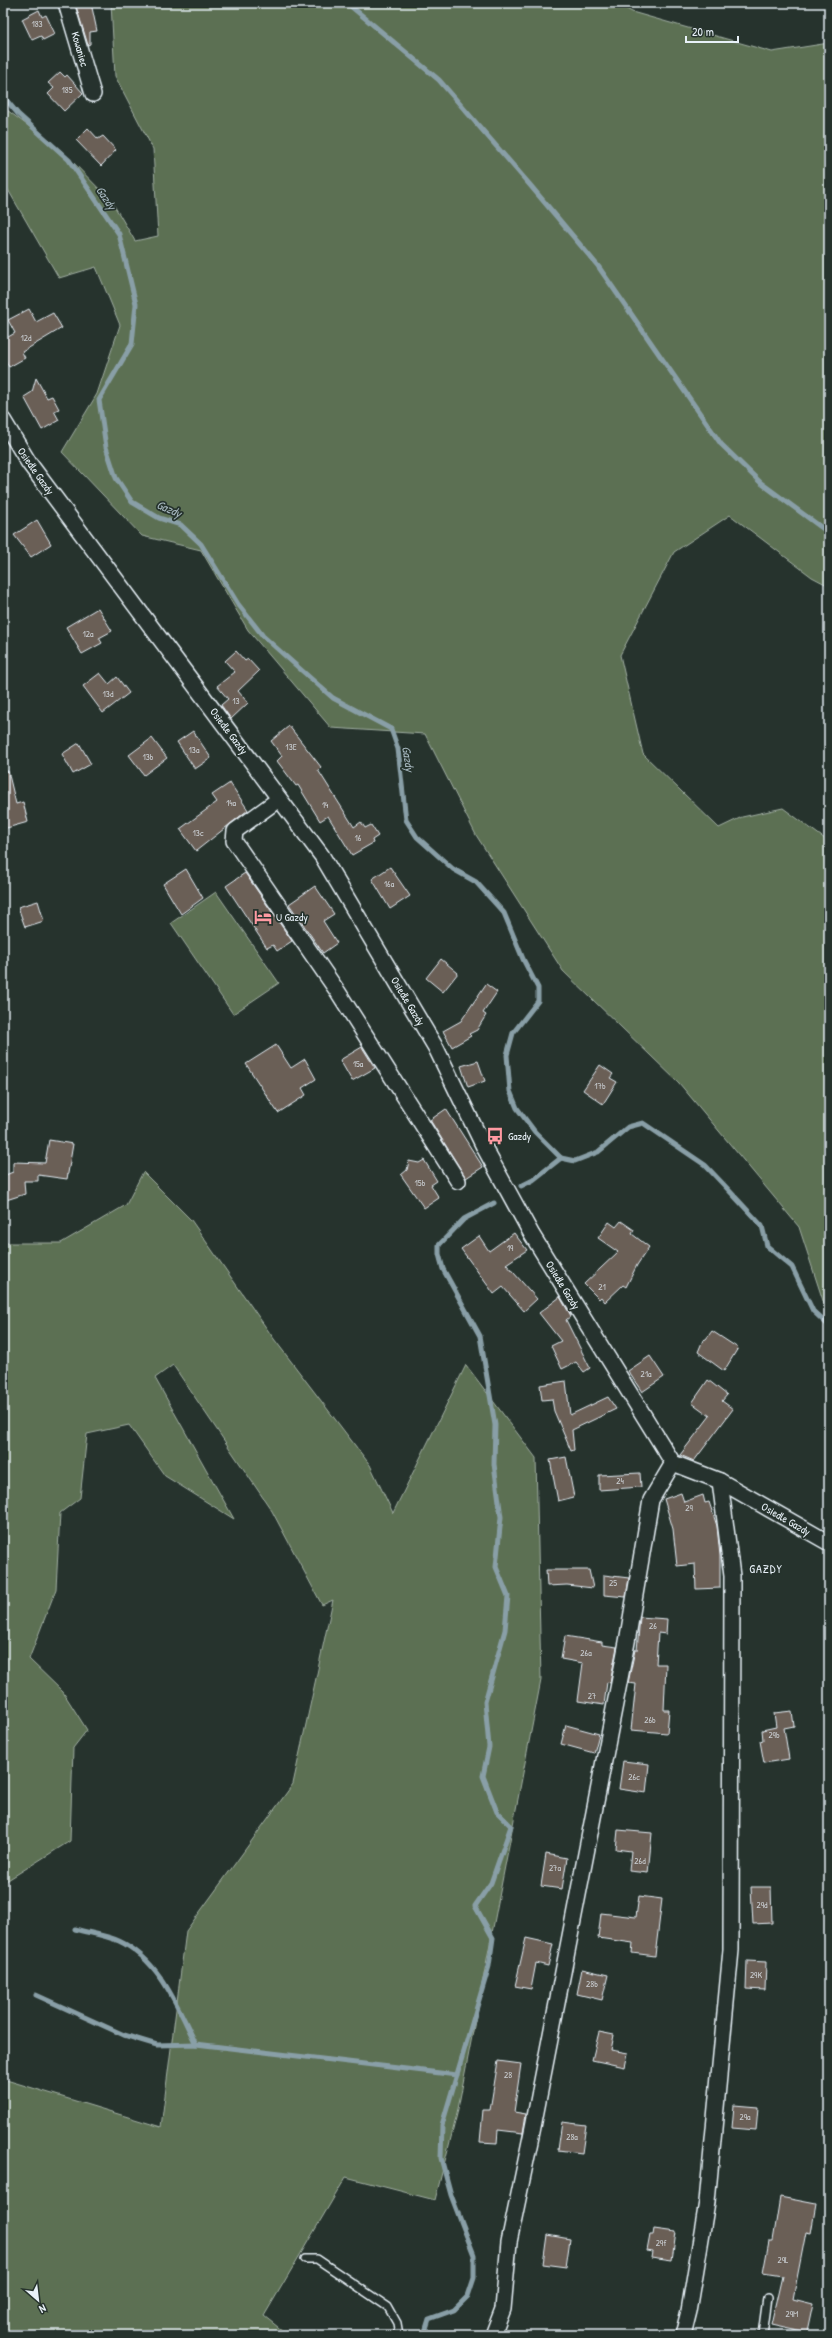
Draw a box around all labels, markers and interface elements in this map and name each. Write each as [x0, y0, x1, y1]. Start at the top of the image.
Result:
house number: 183 [31, 18, 43, 30]
scale bar [686, 18, 738, 44]
text: 20 m [692, 23, 714, 40]
street label: Kowaniec [68, 30, 92, 69]
house number: 185 [62, 84, 73, 96]
water label: Gazdy [92, 182, 122, 215]
house number: 12d [21, 332, 32, 344]
street label: Osiedle Gazdy [15, 445, 58, 498]
water label: Gazdy [154, 496, 186, 522]
house number: 12a [82, 628, 94, 640]
house number: 13d [103, 688, 114, 700]
house number: 13 [232, 695, 240, 707]
street label: Osiedle Gazdy [207, 705, 251, 757]
house number: 13E [285, 741, 297, 753]
house number: 13a [189, 744, 200, 756]
water label: Gazdy [398, 745, 419, 775]
house number: 13b [142, 751, 154, 763]
house number: 14a [226, 797, 237, 809]
house number: 14 [322, 799, 329, 811]
house number: 13c [193, 827, 204, 839]
house number: 16 [355, 832, 362, 844]
house number: 16a [384, 878, 395, 890]
hotel icon: U Gazdy [253, 907, 273, 927]
place label: U Gazdy [276, 910, 308, 924]
street label: Osiedle Gazdy [388, 974, 428, 1028]
house number: 15a [353, 1058, 364, 1070]
house number: 17b [594, 1080, 606, 1092]
bus stop icon: Gazdy [485, 1126, 505, 1146]
place label: Gazdy [508, 1129, 532, 1143]
house number: 15b [415, 1177, 426, 1189]
house number: 19 [507, 1242, 514, 1254]
street label: Osiedle Gazdy [543, 1258, 584, 1312]
house number: 21 [598, 1281, 606, 1293]
house number: 21a [640, 1368, 652, 1380]
house number: 24 [616, 1475, 624, 1487]
street label: Osiedle Gazdy [759, 1499, 813, 1539]
house number: 29 [685, 1502, 693, 1514]
district label: GAZDY [749, 1560, 783, 1577]
house number: 25 [609, 1577, 617, 1589]
house number: 26 [649, 1620, 657, 1632]
house number: 26a [580, 1647, 592, 1659]
house number: 27 [588, 1690, 597, 1702]
house number: 26b [644, 1714, 656, 1726]
house number: 29b [768, 1729, 780, 1741]
house number: 26c [628, 1771, 640, 1783]
house number: 26d [634, 1855, 646, 1867]
house number: 27a [549, 1862, 562, 1874]
house number: 29d [756, 1899, 768, 1911]
house number: 29K [750, 1969, 762, 1981]
house number: 28b [586, 1978, 598, 1990]
house number: 28 [504, 2069, 512, 2081]
house number: 29a [739, 2111, 751, 2123]
house number: 28a [566, 2131, 578, 2143]
house number: 29f [656, 2237, 667, 2249]
house number: 29L [778, 2254, 789, 2266]
north arrow [18, 2280, 58, 2320]
text: N [37, 2301, 49, 2316]
house number: 29M [786, 2308, 798, 2320]

